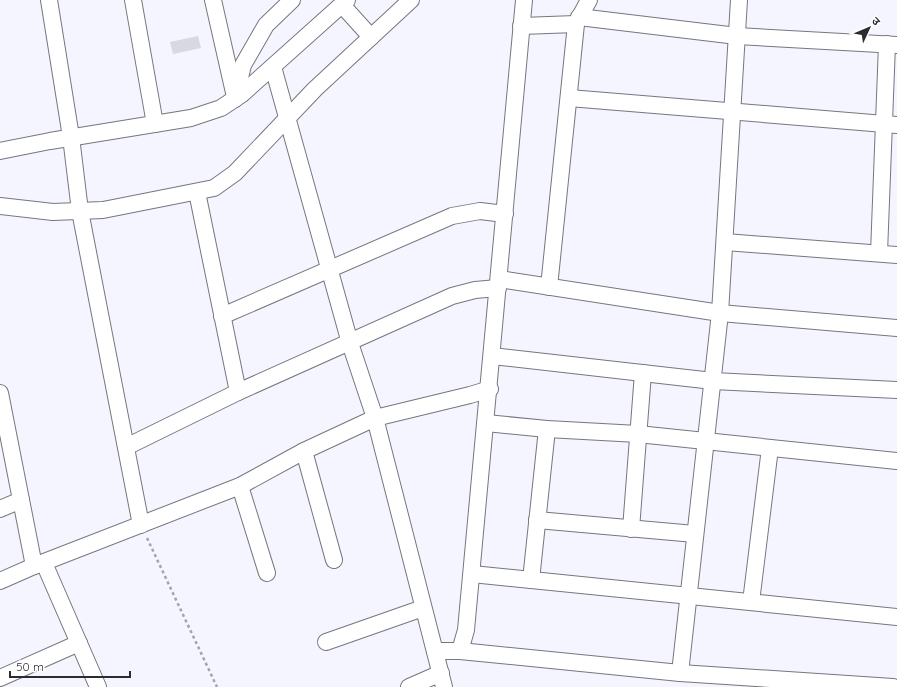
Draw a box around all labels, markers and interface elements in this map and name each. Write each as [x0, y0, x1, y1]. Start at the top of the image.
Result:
north arrow [849, 8, 889, 48]
text: उ [869, 14, 884, 29]
scale bar [10, 653, 130, 679]
text: 50 m [16, 659, 44, 674]

